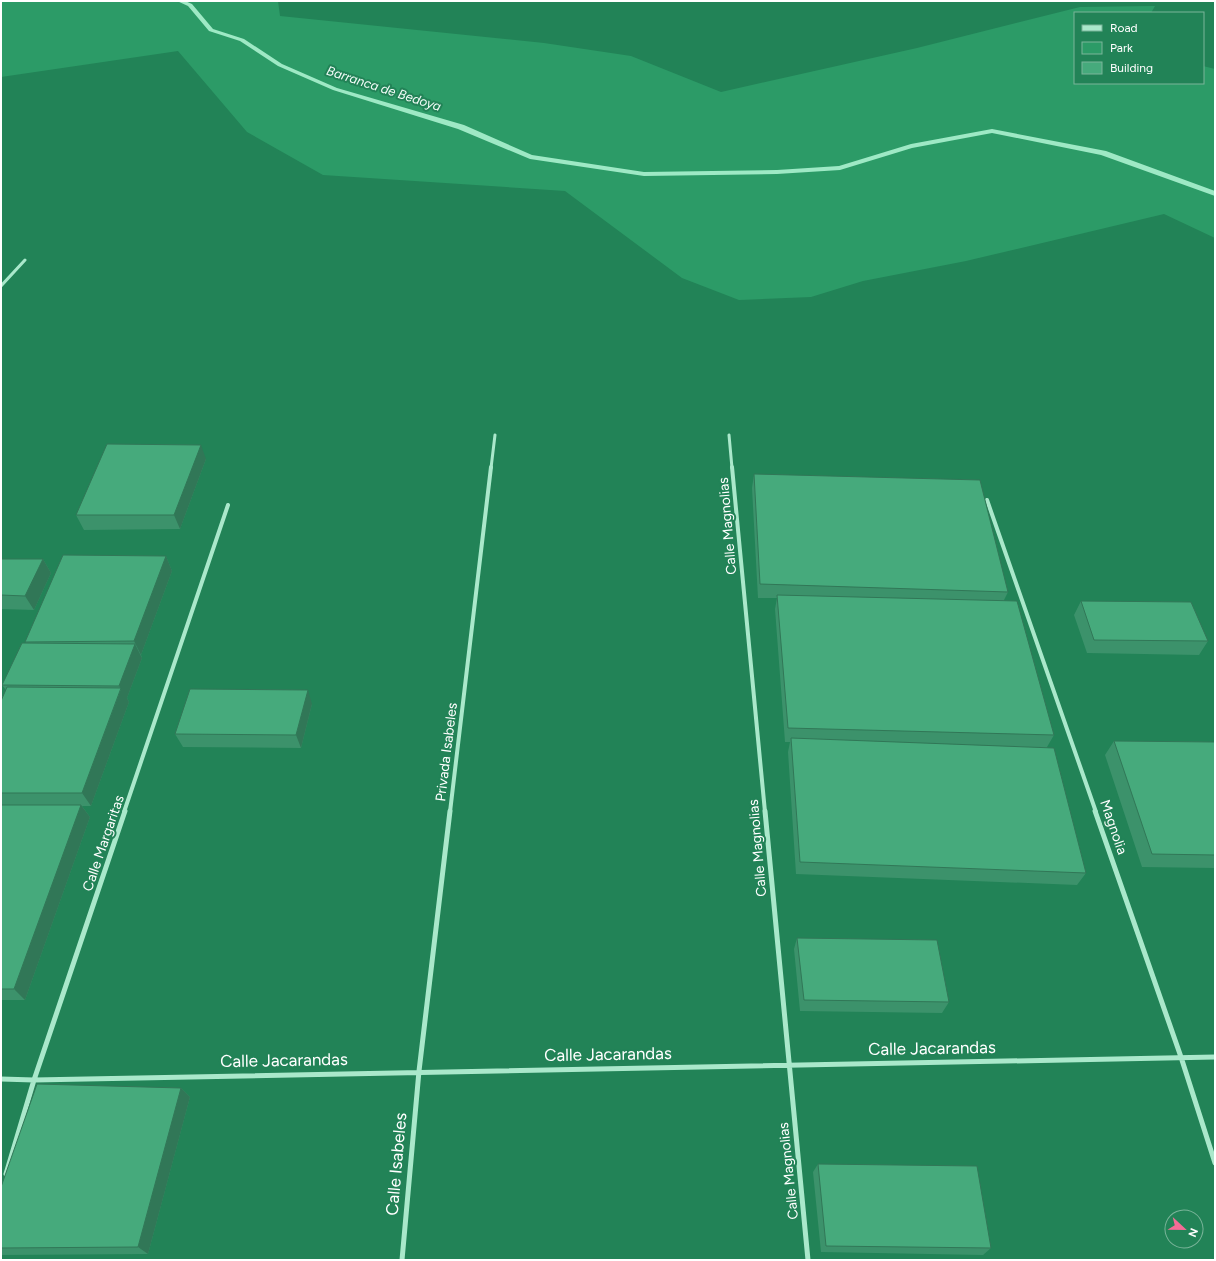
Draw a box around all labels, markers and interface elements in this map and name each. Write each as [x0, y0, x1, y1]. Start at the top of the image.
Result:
legend [1074, 12, 1204, 84]
text: Road [1110, 21, 1138, 35]
text: Park [1110, 41, 1133, 55]
text: Building [1110, 61, 1153, 75]
water label: Barranca de Bedoya [325, 63, 443, 114]
street label: Calle Magnolias [715, 477, 740, 575]
street label: Privada Isabeles [432, 702, 461, 803]
street label: Calle Margaritas [79, 793, 128, 893]
street label: Magnolia [1096, 798, 1131, 857]
street label: Calle Magnolias [745, 799, 770, 897]
street label: Calle Jacarandas [868, 1037, 996, 1059]
street label: Calle Jacarandas [544, 1043, 672, 1065]
street label: Calle Jacarandas [220, 1049, 348, 1071]
street label: Calle Isabeles [382, 1112, 410, 1216]
street label: Calle Magnolias [775, 1122, 802, 1220]
north arrow [1164, 1209, 1204, 1249]
text: N [1185, 1226, 1200, 1239]

